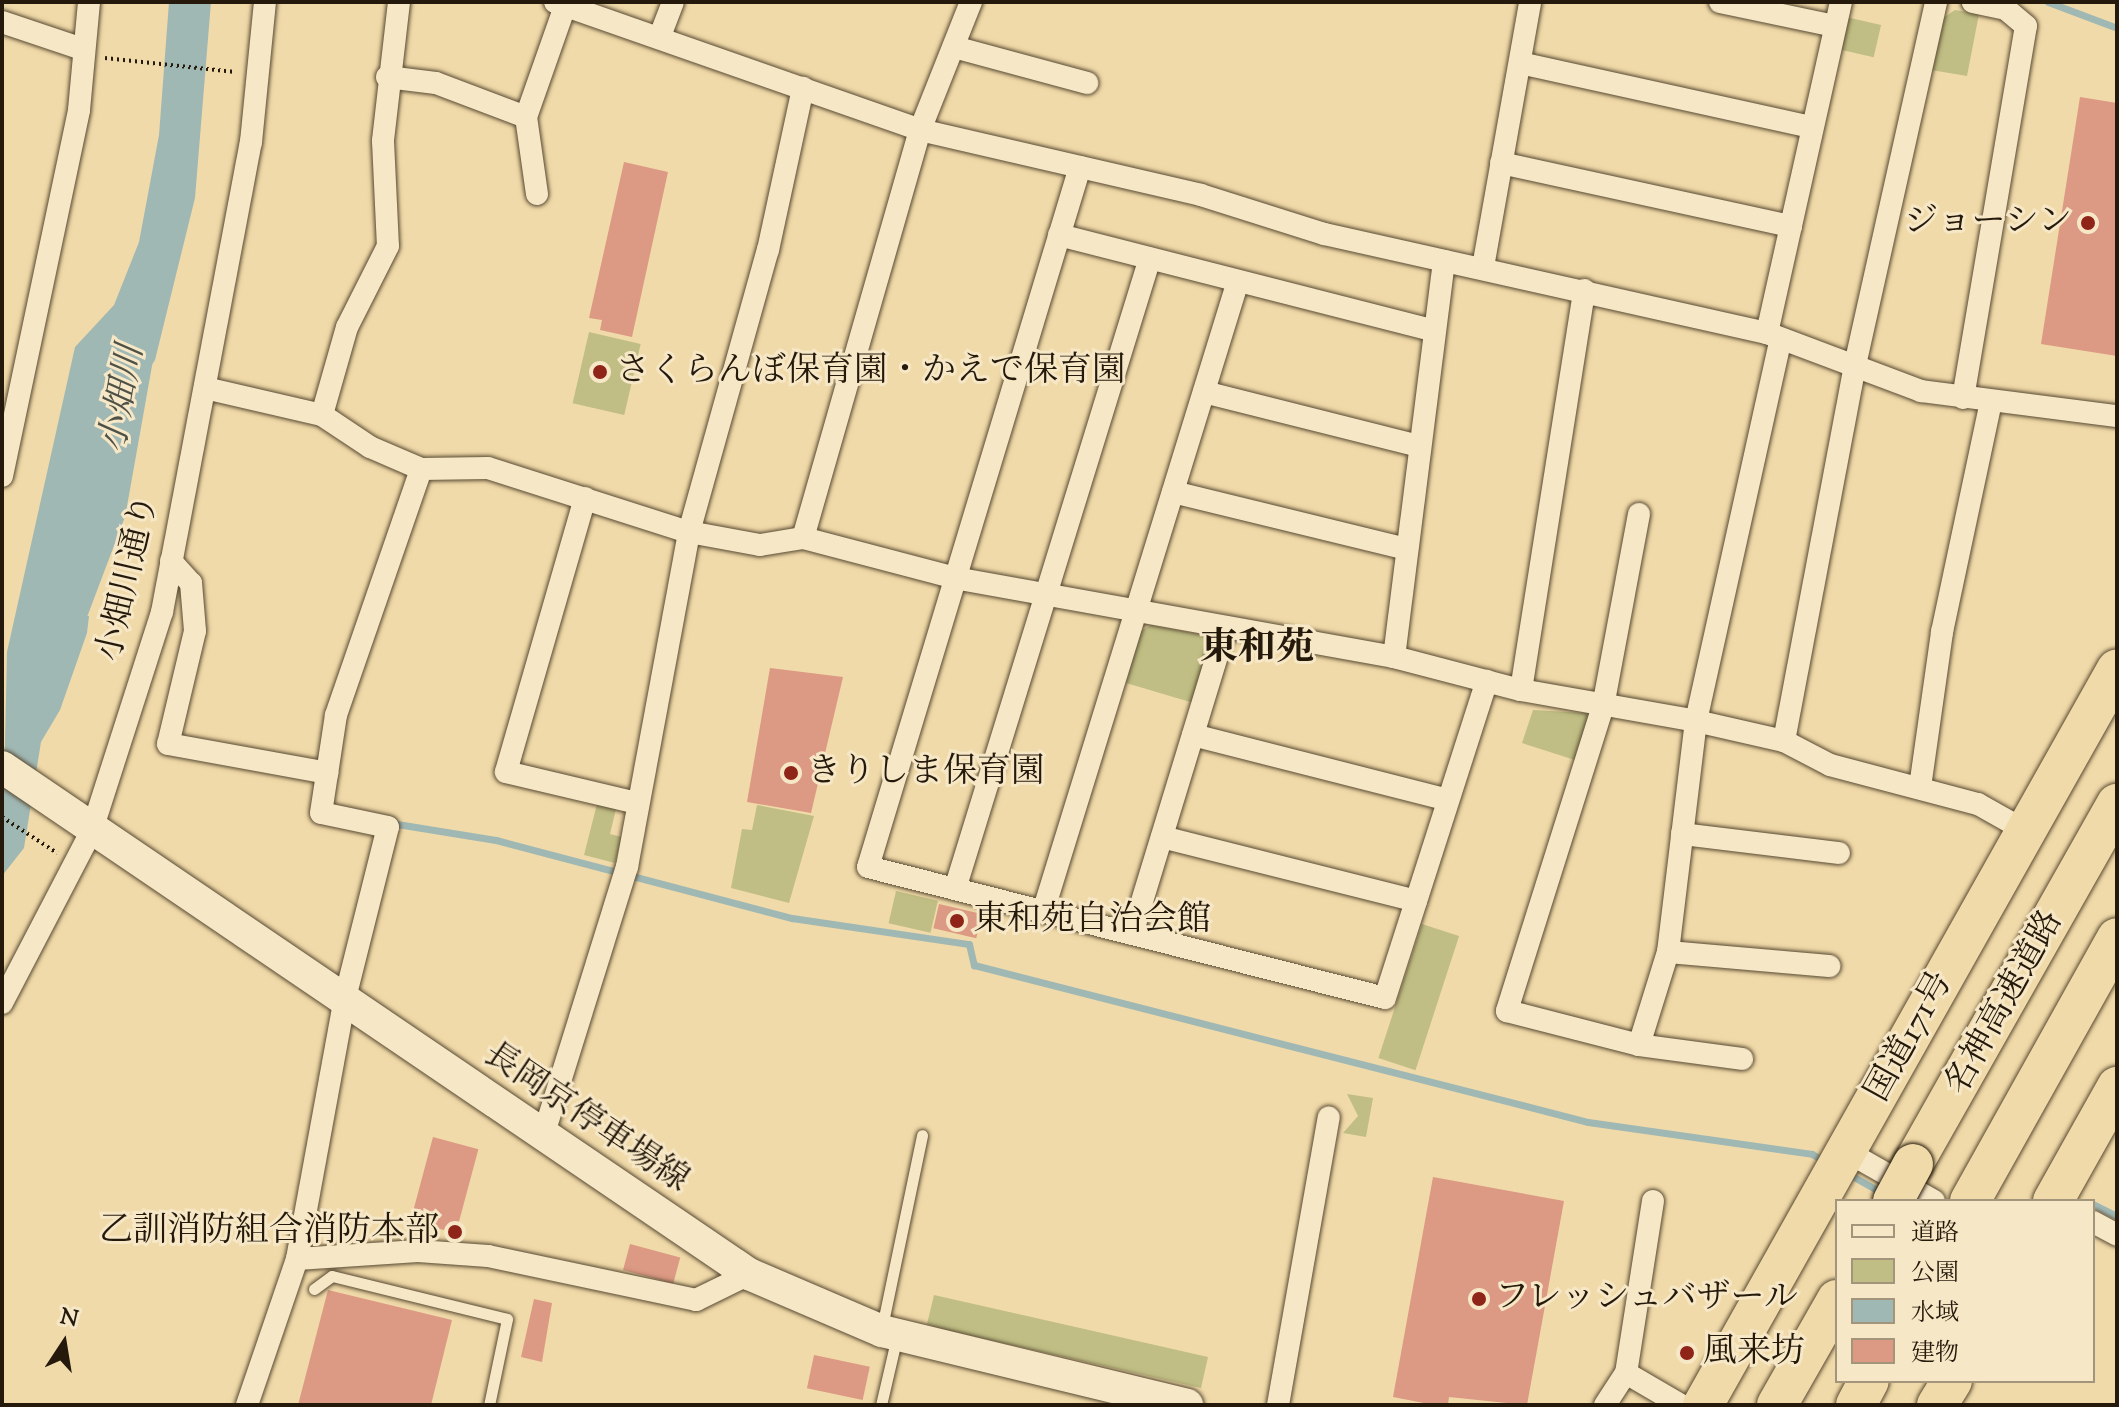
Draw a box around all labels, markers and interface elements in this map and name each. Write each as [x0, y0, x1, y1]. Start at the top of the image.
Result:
place label: ジョーシン [1902, 203, 2072, 243]
marker: ジョーシン [2079, 214, 2097, 232]
water label: 小畑川 [93, 342, 155, 456]
place label: さくらんぼ保育園・かえで保育園 [616, 352, 1126, 392]
marker: さくらんぼ保育園・かえで保育園 [591, 363, 609, 381]
street label: 小畑川通り [90, 491, 168, 665]
district label: 東和苑 [1200, 628, 1314, 674]
place label: きりしま保育園 [807, 753, 1045, 793]
marker: きりしま保育園 [782, 764, 800, 782]
place label: 東和苑自治会館 [973, 901, 1211, 941]
street label: 名神高速道路 [1938, 904, 2072, 1102]
marker: 東和苑自治会館 [948, 912, 966, 930]
street label: 国道171号 [1858, 965, 1962, 1109]
street label: 長岡京停車場線 [476, 1035, 696, 1201]
legend [1835, 1199, 2095, 1383]
place label: 乙訓消防組合消防本部 [99, 1212, 439, 1252]
text: 道路 [1911, 1217, 1959, 1251]
marker: 乙訓消防組合消防本部 [446, 1223, 464, 1241]
text: 公園 [1911, 1257, 1959, 1291]
place label: フレッシュバザール [1495, 1279, 1801, 1319]
marker: フレッシュバザール [1470, 1290, 1488, 1308]
text: 水域 [1911, 1297, 1959, 1331]
text: N [57, 1302, 81, 1337]
north arrow [24, 1303, 104, 1383]
place label: 風来坊 [1703, 1333, 1805, 1373]
text: 建物 [1911, 1337, 1959, 1371]
marker: 風来坊 [1678, 1344, 1696, 1362]

